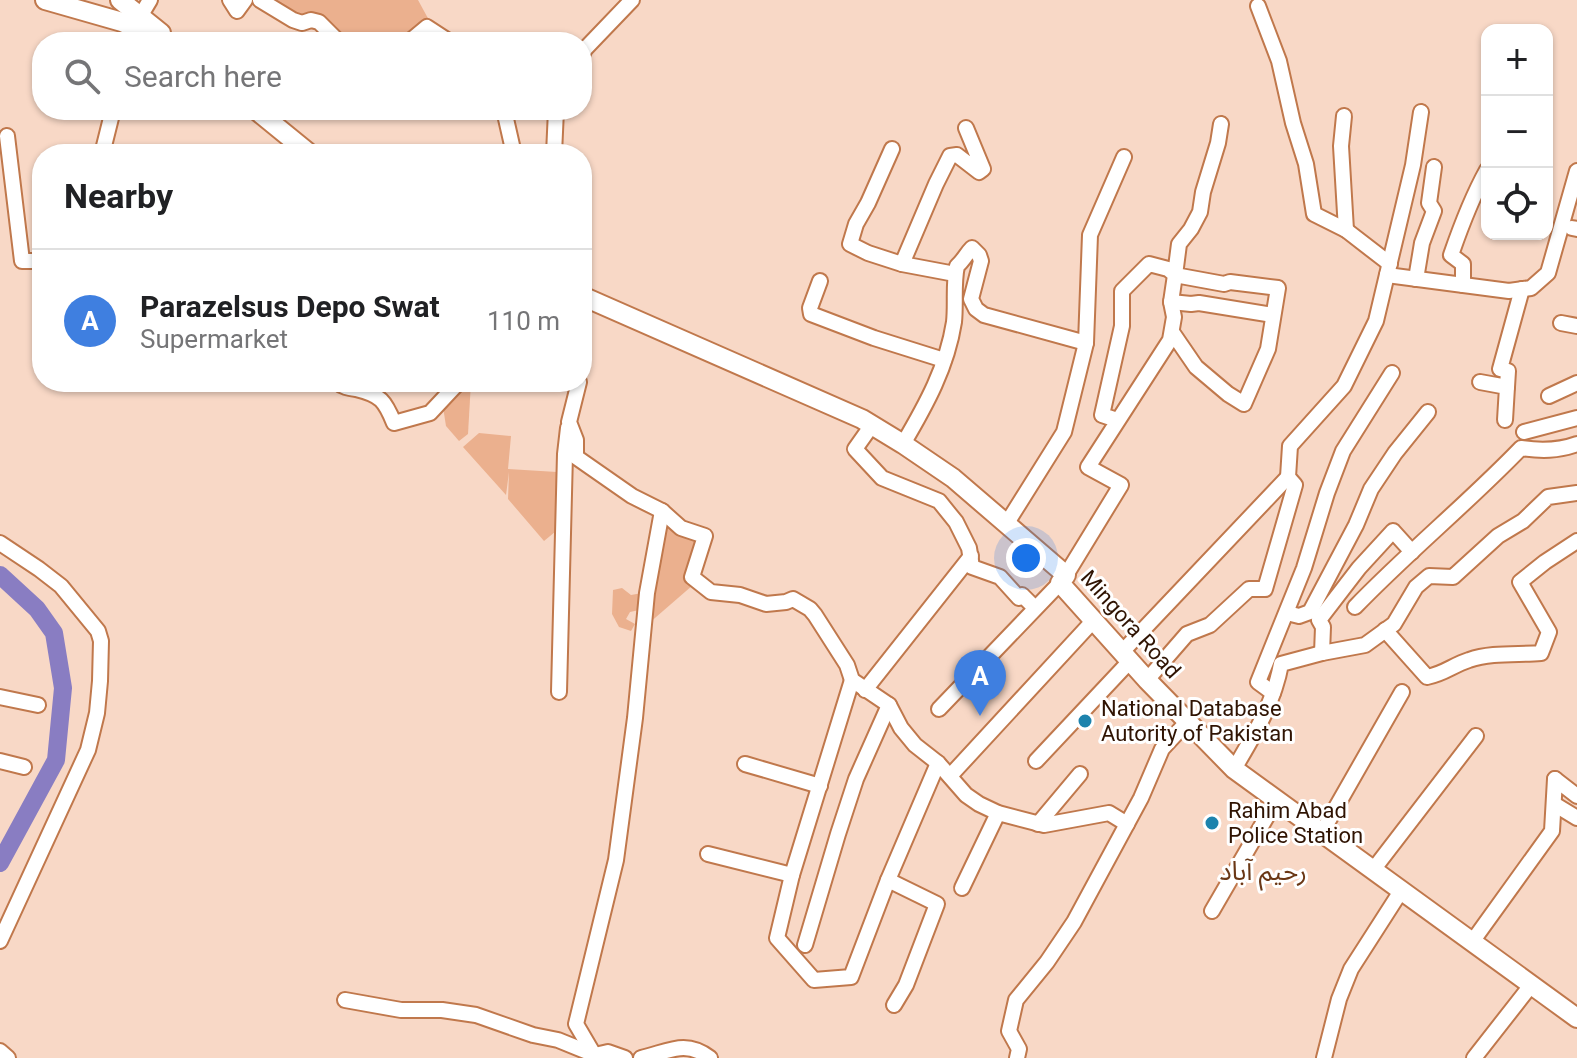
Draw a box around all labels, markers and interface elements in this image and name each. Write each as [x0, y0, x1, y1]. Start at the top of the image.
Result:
map controls [1481, 24, 1553, 240]
button: + [1481, 24, 1553, 96]
search box [32, 32, 592, 120]
icon: search [60, 54, 104, 98]
text: Search here [124, 59, 282, 94]
button: − [1481, 96, 1553, 168]
button: locate [1481, 168, 1553, 240]
text: Nearby [64, 176, 173, 216]
text: Parazelsus Depo Swat [140, 289, 440, 324]
text: A [81, 306, 99, 336]
text: 110 m [487, 306, 560, 336]
text: Supermarket [140, 324, 288, 354]
your location [1006, 538, 1046, 578]
street label: Mingora Road [1076, 565, 1186, 683]
pin: A [954, 650, 1006, 716]
place label: National Database Autority of Pakistan [1101, 696, 1293, 746]
marker: National Database Autority of Pakistan [1076, 712, 1094, 730]
place label: Rahim Abad Police Station [1228, 798, 1363, 848]
marker: Rahim Abad Police Station [1203, 814, 1221, 832]
district label: رحیم آباد [1219, 856, 1307, 891]

